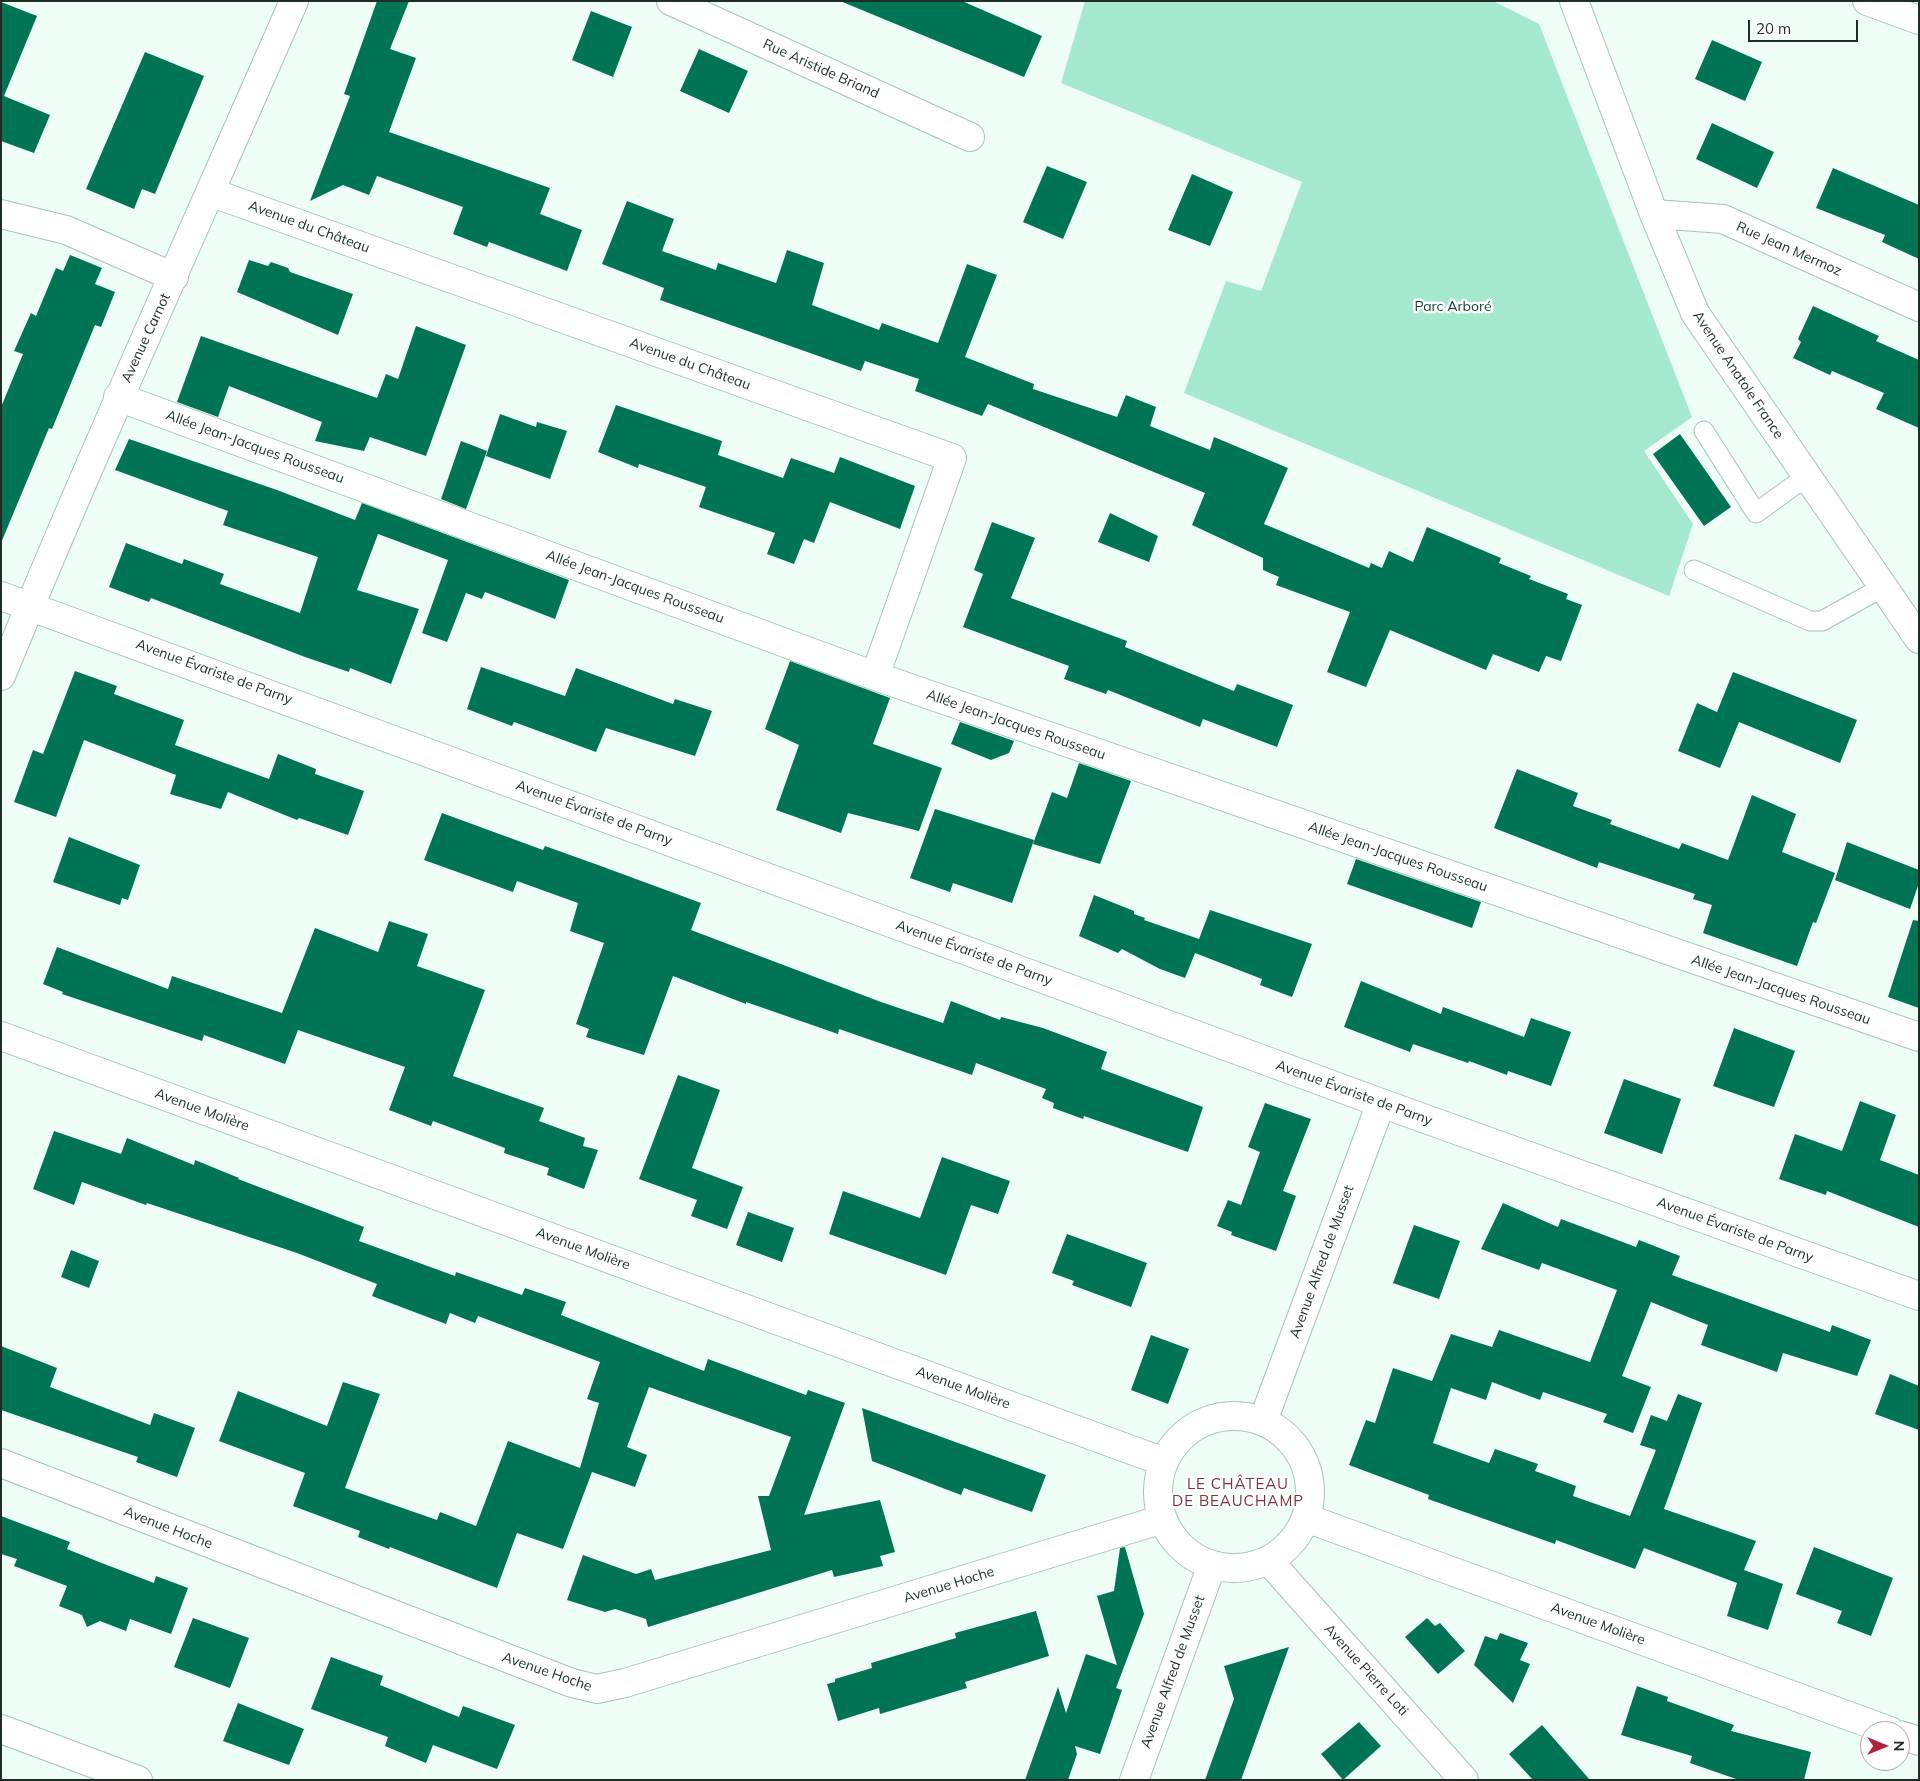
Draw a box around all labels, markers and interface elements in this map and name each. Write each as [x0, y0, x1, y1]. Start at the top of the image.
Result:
scale bar [1750, 10, 1860, 42]
text: 20 m [1756, 19, 1791, 38]
street label: Rue Aristide Briand [760, 36, 882, 102]
street label: Avenue du Château [246, 197, 372, 257]
street label: Rue Jean Mermoz [1734, 218, 1844, 280]
street label: Avenue Carnot [118, 291, 174, 385]
park label: Parc Arboré [1414, 299, 1492, 315]
street label: Avenue Anatole France [1689, 308, 1787, 442]
street label: Avenue du Château [627, 334, 753, 394]
street label: Allée Jean-Jacques Rousseau [164, 407, 346, 487]
street label: Allée Jean-Jacques Rousseau [544, 547, 726, 627]
street label: Avenue Évariste de Parny [134, 636, 294, 708]
street label: Allée Jean-Jacques Rousseau [924, 686, 1108, 764]
street label: Avenue Évariste de Parny [514, 777, 674, 849]
street label: Allée Jean-Jacques Rousseau [1306, 818, 1490, 896]
street label: Avenue Évariste de Parny [894, 917, 1054, 989]
street label: Allée Jean-Jacques Rousseau [1689, 951, 1873, 1029]
street label: Avenue Évariste de Parny [1274, 1057, 1434, 1129]
street label: Avenue Molière [152, 1085, 252, 1135]
street label: Avenue Alfred de Musset [1286, 1183, 1358, 1341]
street label: Avenue Évariste de Parny [1655, 1194, 1815, 1266]
street label: Avenue Molière [533, 1224, 633, 1274]
street label: Avenue Molière [913, 1363, 1013, 1413]
district label: LE CHÂTEAU DE BEAUCHAMP [1170, 1475, 1306, 1510]
street label: Avenue Hoche [121, 1503, 215, 1553]
street label: Avenue Hoche [902, 1563, 996, 1607]
street label: Avenue Alfred de Musset [1137, 1593, 1209, 1751]
street label: Avenue Molière [1548, 1599, 1648, 1649]
street label: Avenue Pierre Loti [1320, 1621, 1412, 1719]
street label: Avenue Hoche [500, 1649, 594, 1695]
north arrow [1860, 1721, 1910, 1771]
text: N [1890, 1741, 1908, 1751]

